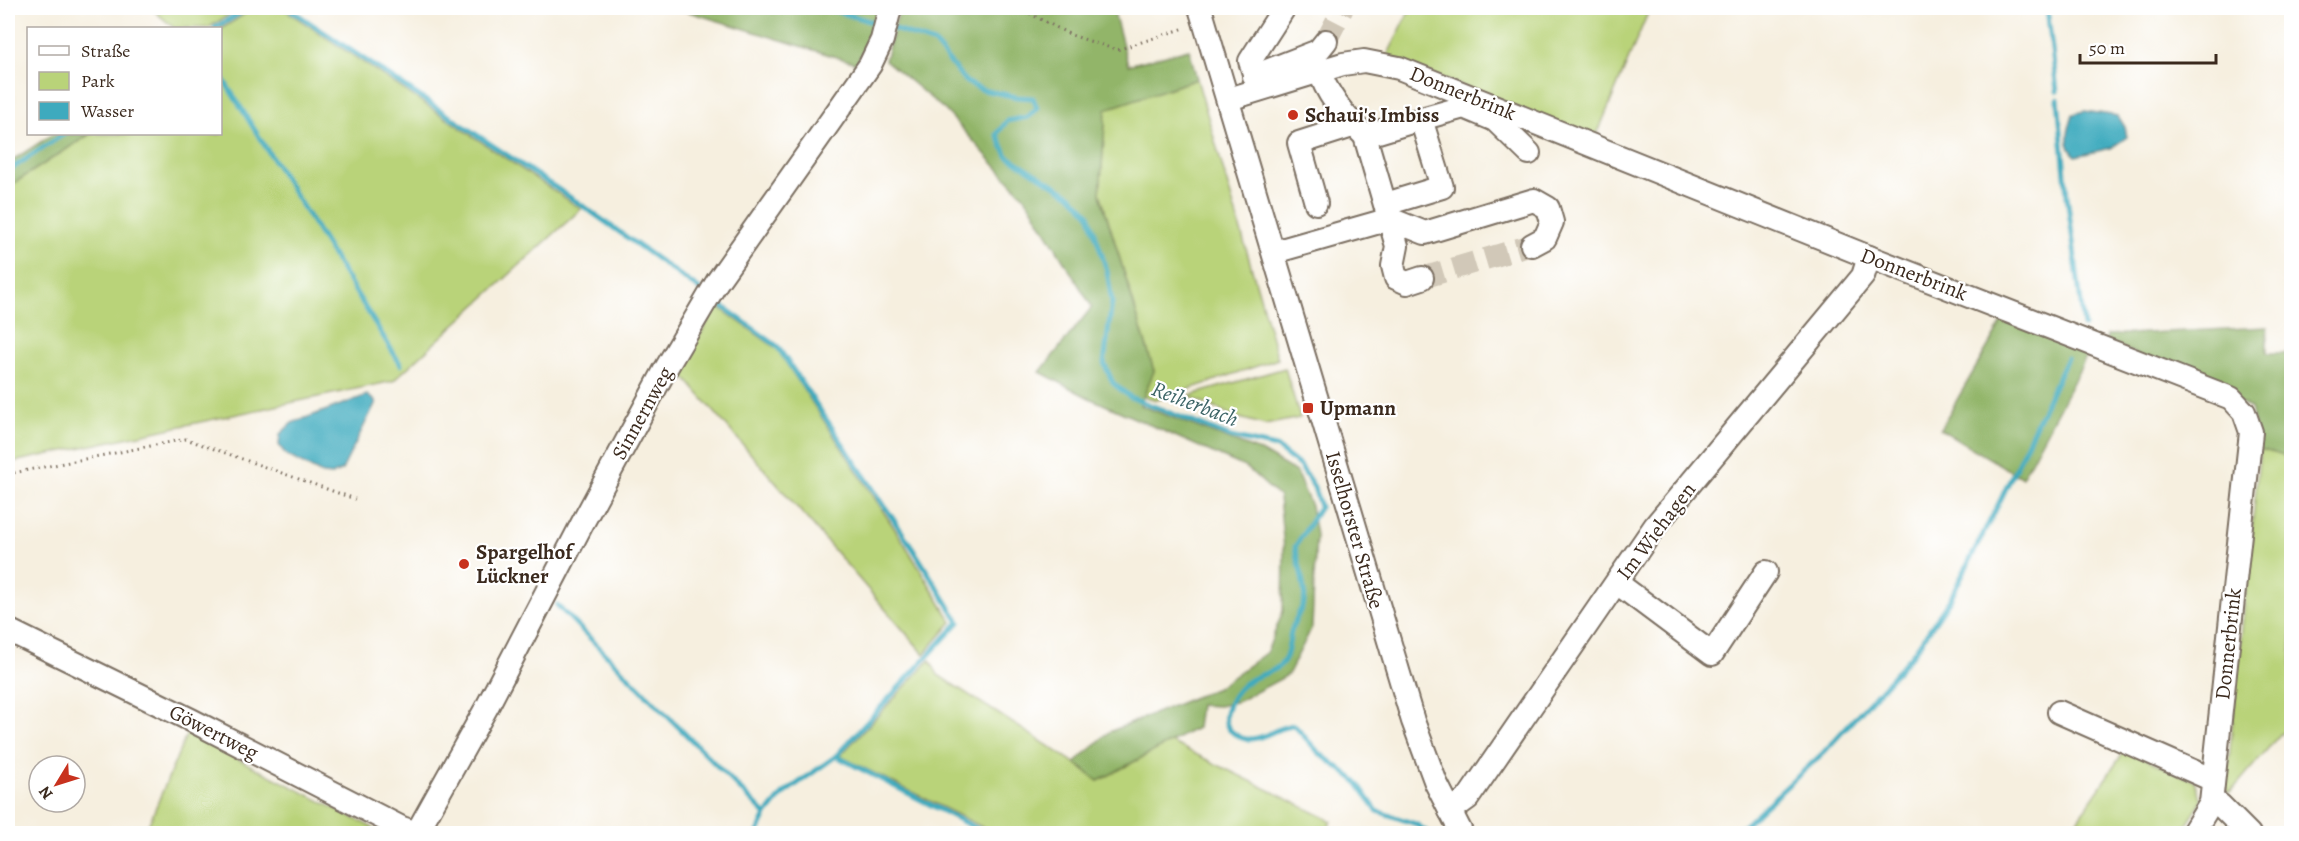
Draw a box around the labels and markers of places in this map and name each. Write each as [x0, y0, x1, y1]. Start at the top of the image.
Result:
place label: Schaui's Imbiss [1305, 101, 1439, 129]
marker: Schaui's Imbiss [1286, 108, 1300, 122]
place label: Upmann [1320, 394, 1396, 422]
marker: Upmann [1301, 401, 1315, 415]
place label: Spargelhof Lückner [476, 538, 575, 590]
marker: Spargelhof Lückner [457, 557, 471, 571]

